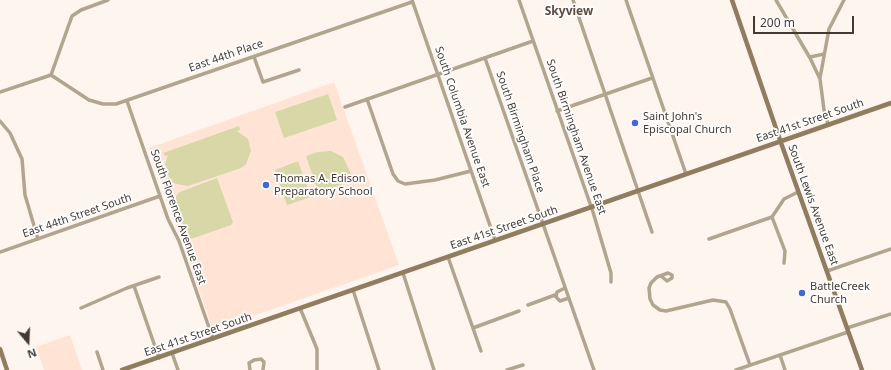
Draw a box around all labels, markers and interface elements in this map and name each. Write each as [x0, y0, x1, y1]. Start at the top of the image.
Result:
district label: Skyview [545, 5, 593, 19]
scale bar [755, 8, 856, 34]
text: 200 m [760, 14, 795, 31]
street label: East 44th Place [187, 37, 265, 75]
street label: South Columbia Avenue East [432, 45, 492, 189]
street label: South Birmingham Avenue East [543, 58, 609, 216]
street label: South Birmingham Place [493, 70, 547, 194]
street label: East 41st Street South [754, 96, 866, 146]
place label: Saint John's Episcopal Church [643, 110, 732, 136]
marker: Saint John's Episcopal Church [630, 118, 640, 128]
street label: South Lewis Avenue East [785, 143, 841, 267]
street label: South Florence Avenue East [147, 148, 209, 286]
place label: Thomas A. Edison Preparatory School [274, 172, 373, 198]
marker: Thomas A. Edison Preparatory School [261, 180, 271, 190]
street label: East 44th Street South [21, 191, 133, 241]
street label: East 41st Street South [448, 203, 560, 253]
place label: BattleCreek Church [810, 280, 870, 306]
marker: BattleCreek Church [797, 288, 807, 298]
street label: East 41st Street South [142, 310, 254, 360]
north arrow [8, 322, 48, 362]
text: N [25, 345, 39, 362]

